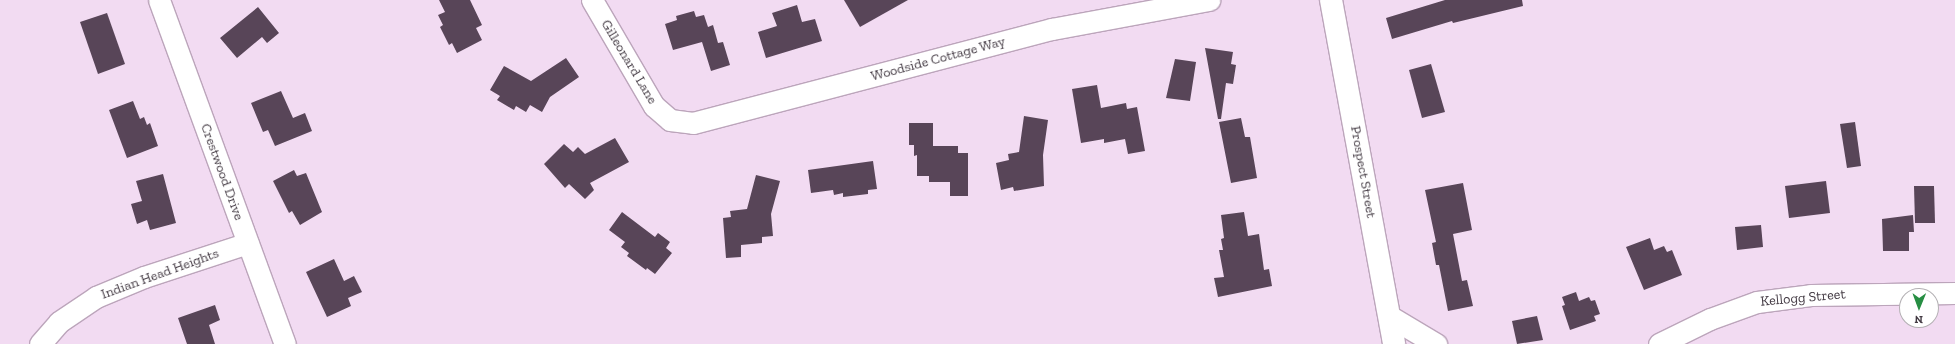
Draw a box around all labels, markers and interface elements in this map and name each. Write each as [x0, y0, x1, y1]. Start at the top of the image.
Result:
street label: Gilleonard Lane [597, 17, 661, 107]
street label: Woodside Cottage Way [869, 33, 1007, 85]
street label: Crestwood Drive [197, 121, 247, 223]
street label: Prospect Street [1347, 125, 1379, 219]
street label: Indian Head Heights [99, 245, 221, 303]
street label: Kellogg Street [1760, 286, 1846, 310]
north arrow [1899, 288, 1939, 328]
text: N [1914, 313, 1923, 326]

